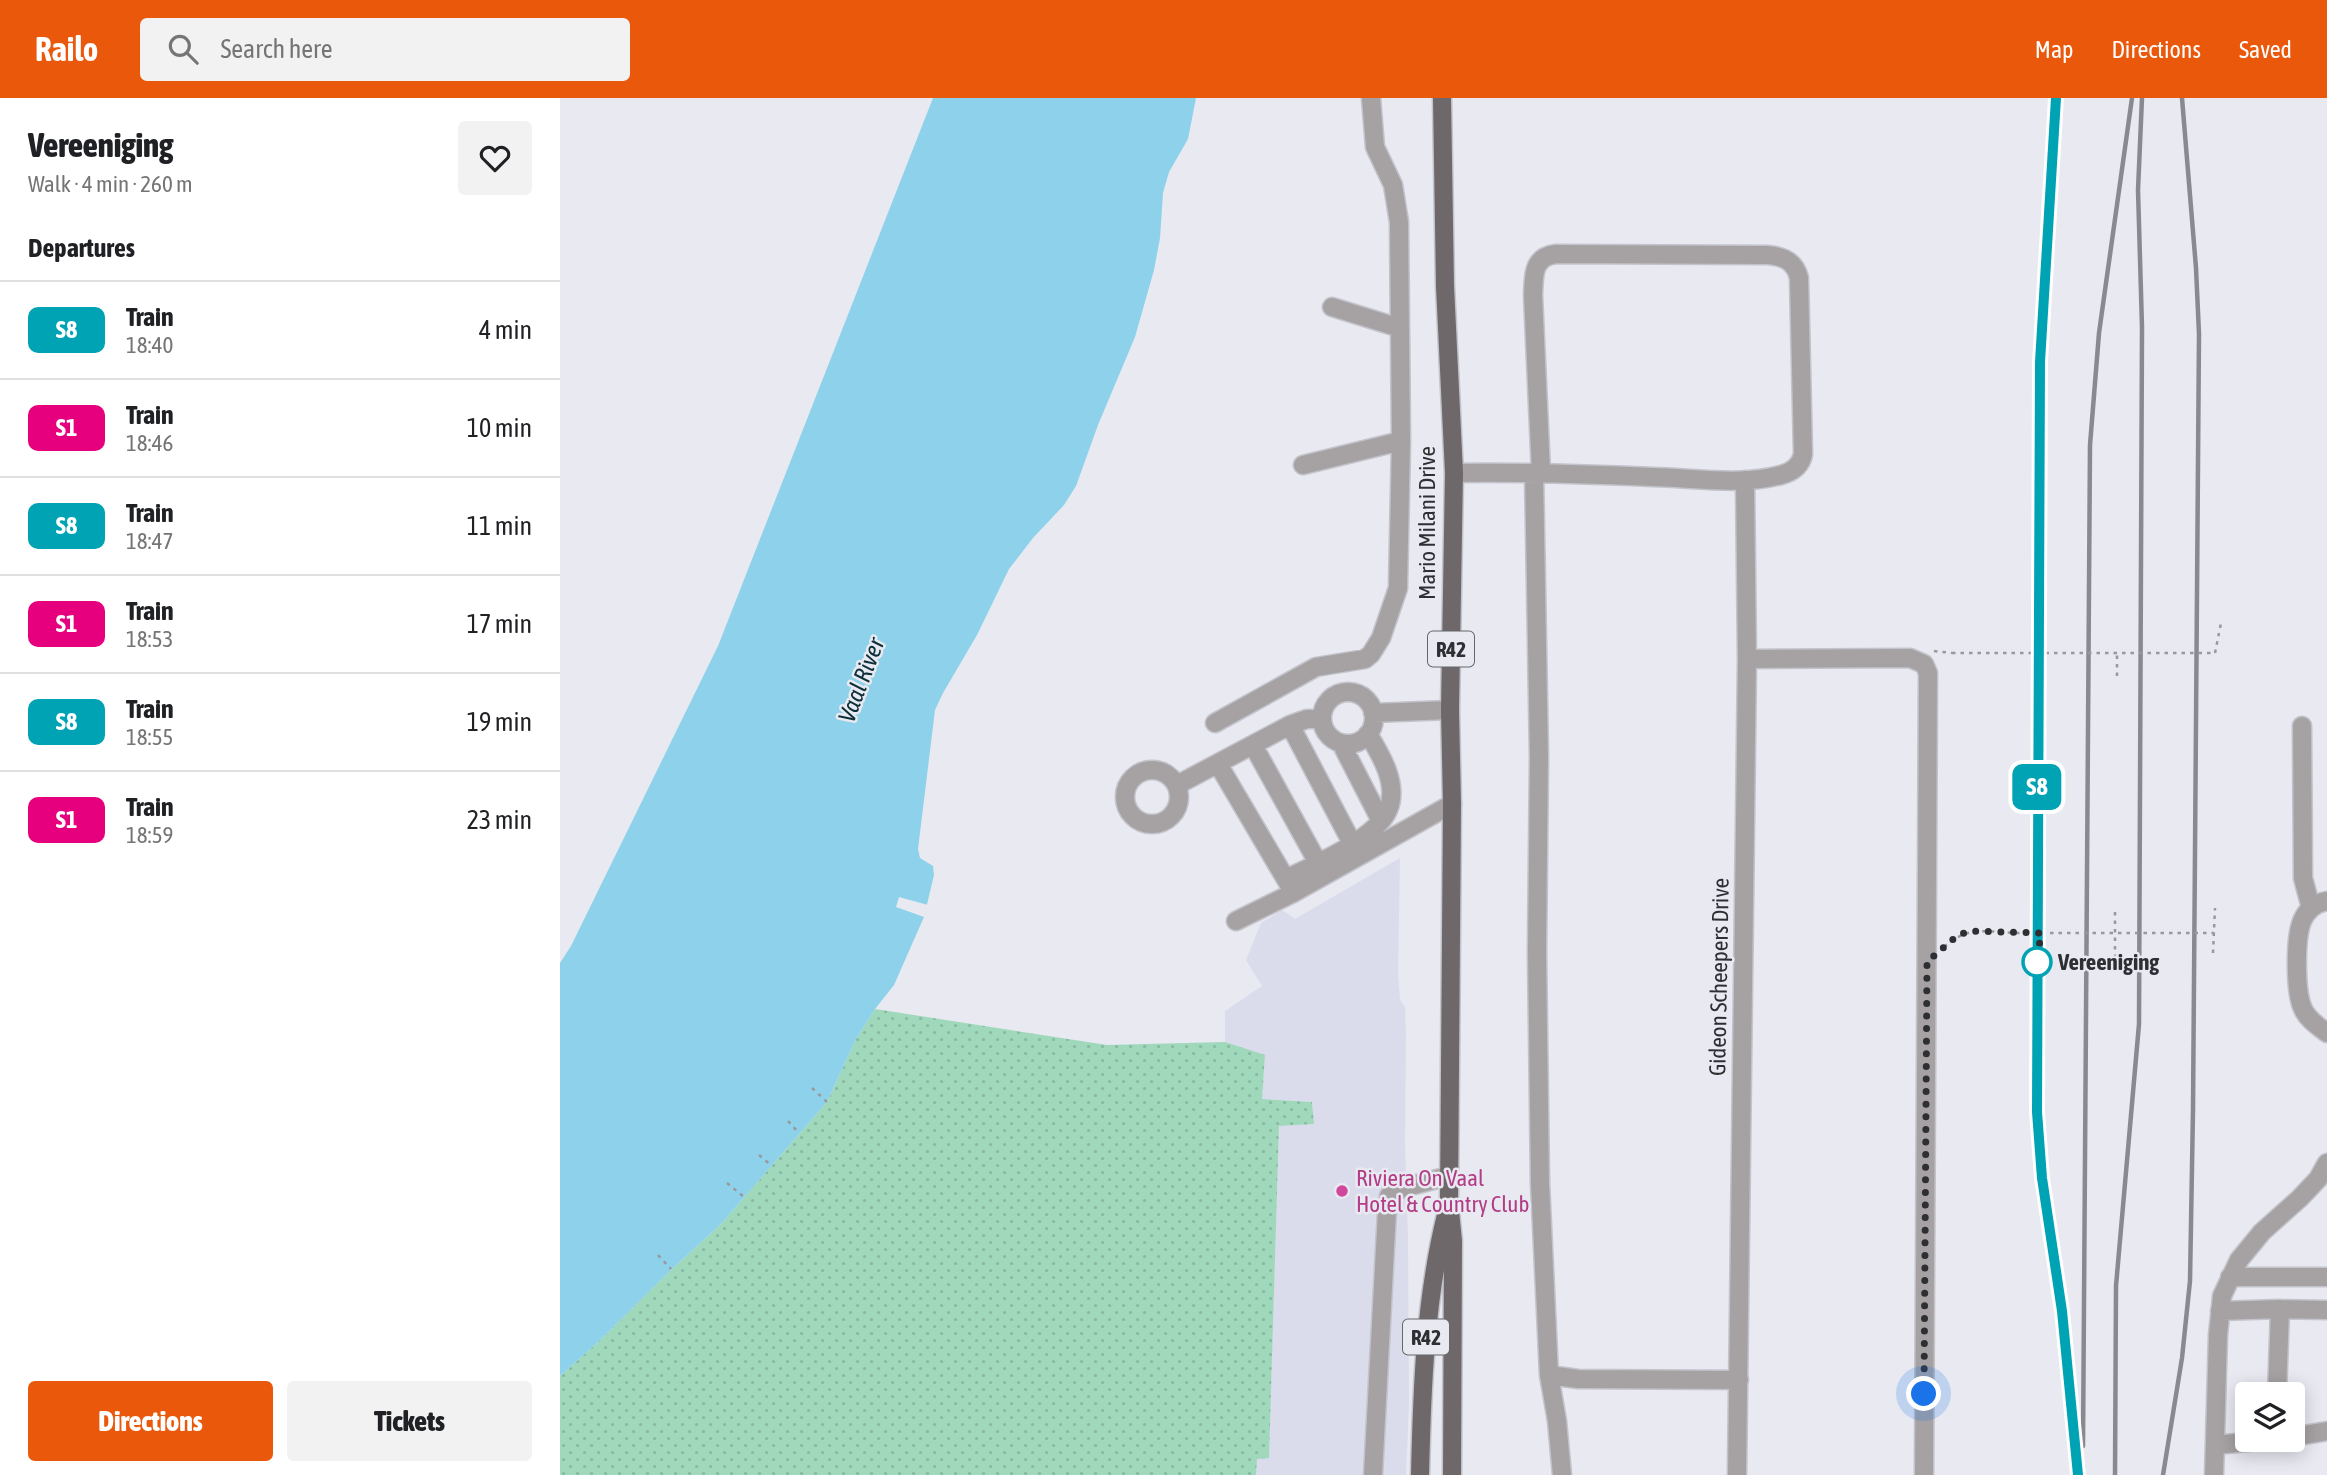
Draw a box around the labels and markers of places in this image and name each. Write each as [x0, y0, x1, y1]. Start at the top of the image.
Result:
marker: Vereeniging [2022, 947, 2052, 977]
place label: Vereeniging [2057, 949, 2159, 975]
place label: Riviera On Vaal Hotel & Country Club [1356, 1165, 1529, 1217]
marker: Riviera On Vaal Hotel & Country Club [1334, 1183, 1350, 1199]

